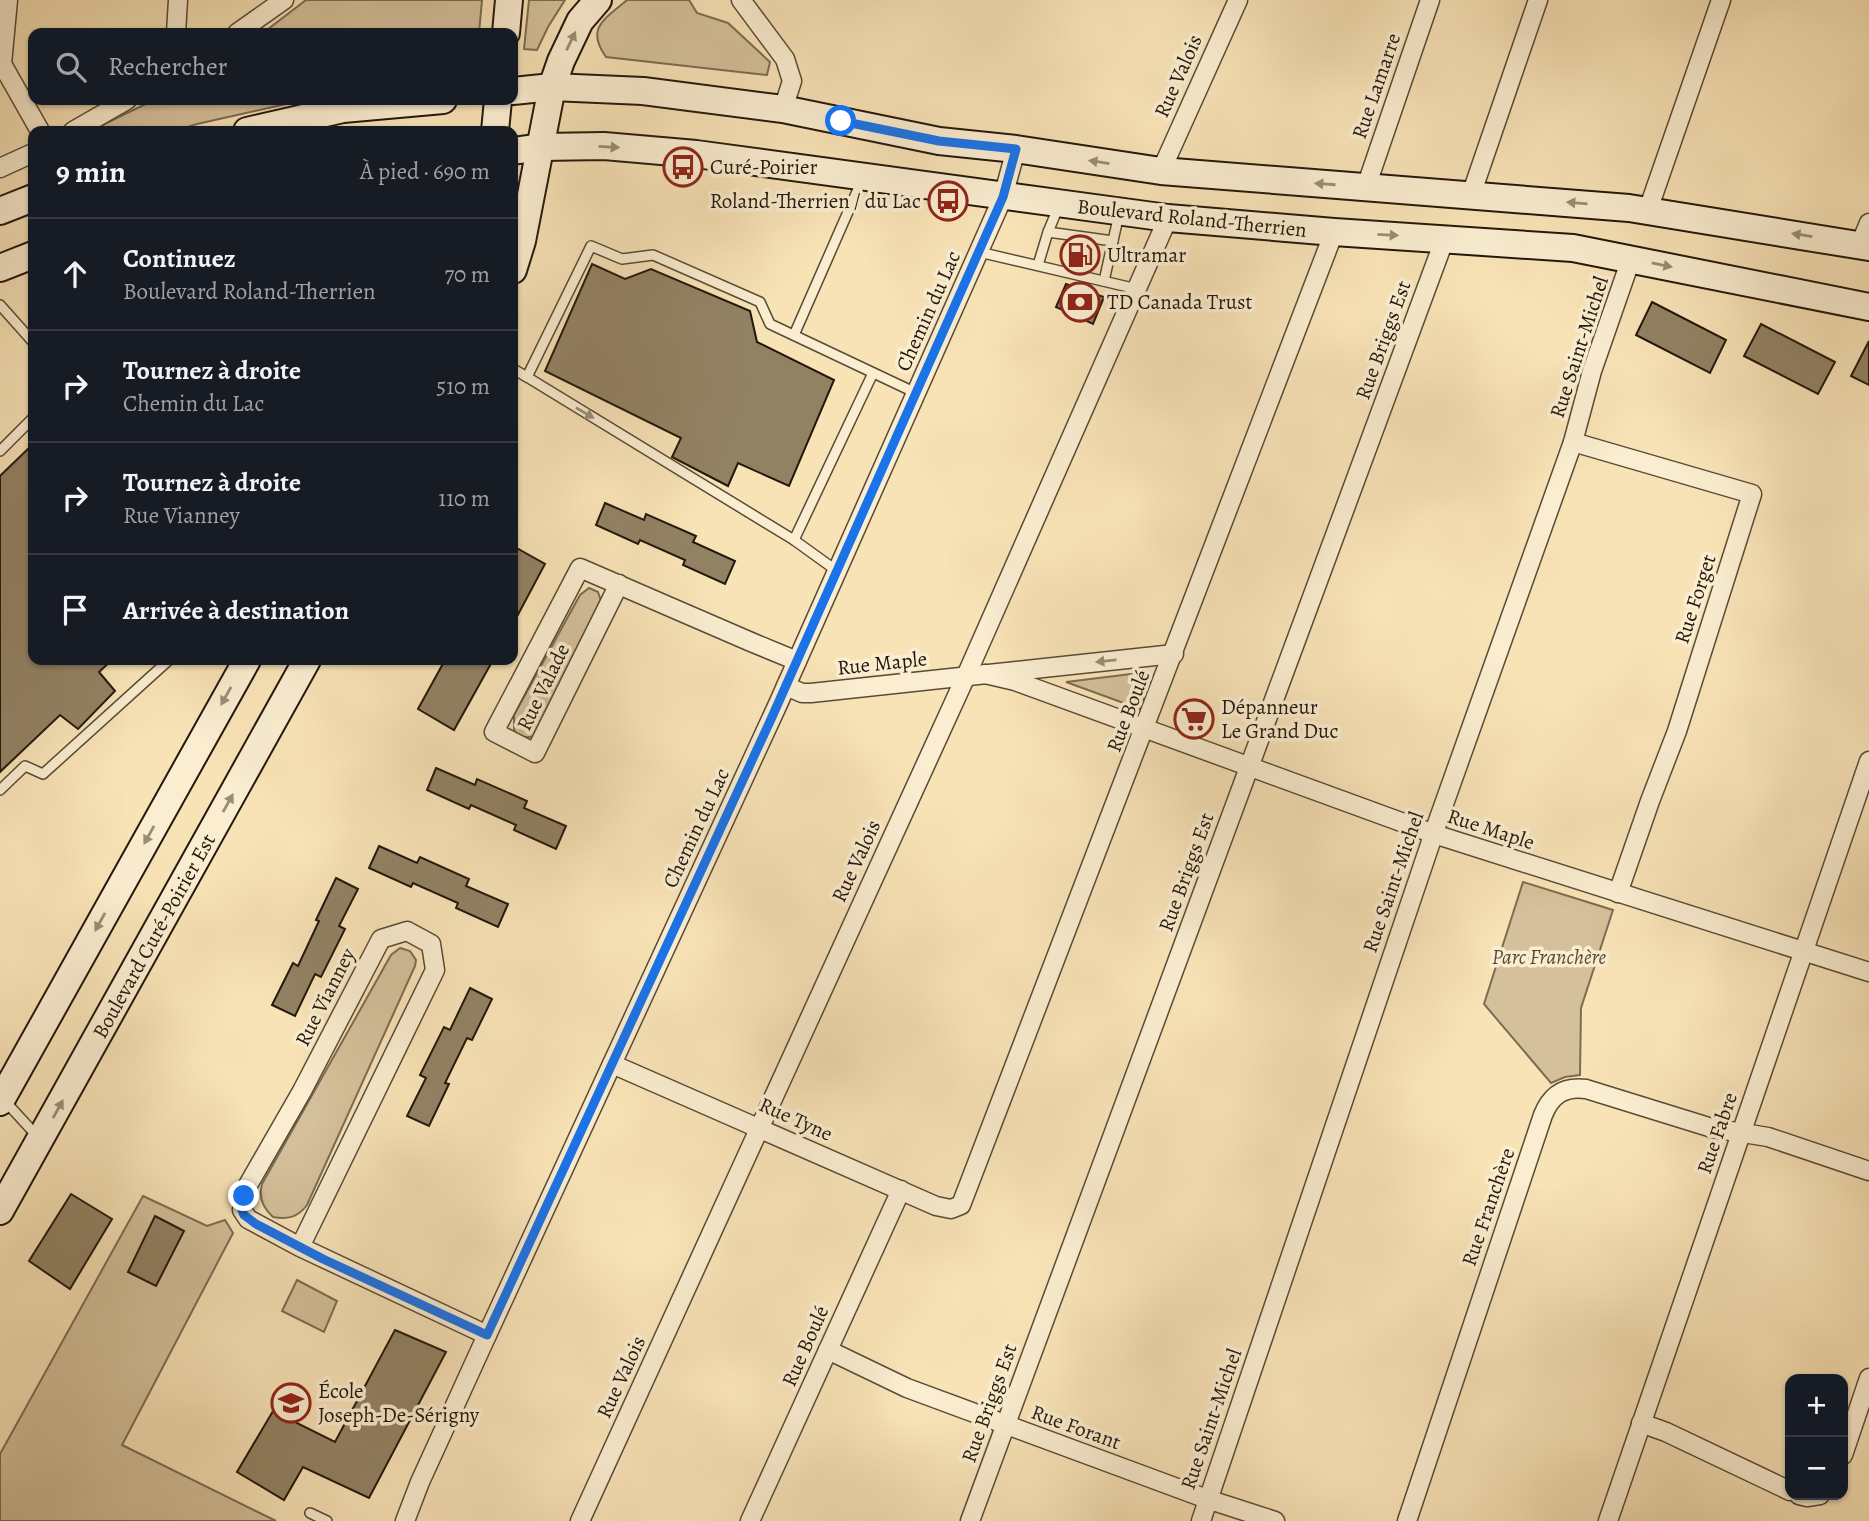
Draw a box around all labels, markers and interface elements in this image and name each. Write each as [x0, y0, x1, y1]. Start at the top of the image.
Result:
search box [28, 28, 518, 105]
street label: Rue Lamarre [1345, 29, 1407, 143]
street label: Rue Valois [1147, 30, 1209, 122]
one-way arrow [565, 31, 576, 51]
icon: search [52, 48, 90, 86]
text: Rechercher [108, 49, 228, 84]
route start [825, 105, 856, 136]
one-way arrow [598, 142, 620, 153]
bus stop icon: Curé-Poirier [662, 146, 704, 188]
text: 9 min [56, 152, 126, 192]
place label: Curé-Poirier [710, 153, 818, 181]
text: À pied · 690 m [360, 156, 490, 187]
one-way arrow [1088, 156, 1110, 167]
one-way arrow [1314, 178, 1336, 189]
bus stop icon: Roland-Therrien / du Lac [927, 180, 969, 222]
place label: Roland-Therrien / du Lac [710, 187, 921, 215]
street label: Boulevard Roland-Therrien [1076, 192, 1308, 244]
one-way arrow [1565, 197, 1587, 208]
one-way arrow [1791, 229, 1813, 240]
one-way arrow [1377, 230, 1399, 241]
fuel station icon: Ultramar [1059, 234, 1101, 276]
text: Continuez [123, 241, 236, 276]
place label: Ultramar [1107, 241, 1186, 269]
street label: Chemin du Lac [889, 246, 967, 376]
icon: ahead [56, 255, 94, 293]
text: 70 m [444, 259, 490, 290]
one-way arrow [1651, 260, 1673, 271]
street label: Rue Saint-Michel [1543, 273, 1615, 421]
text: Boulevard Roland-Therrien [123, 276, 376, 307]
street label: Rue Briggs Est [1348, 276, 1418, 403]
bank icon: TD Canada Trust [1059, 281, 1101, 323]
place label: TD Canada Trust [1107, 288, 1253, 316]
text: Tournez à droite [123, 353, 301, 388]
icon: right [56, 367, 94, 405]
text: 510 m [436, 371, 490, 402]
text: Chemin du Lac [123, 388, 264, 419]
one-way arrow [576, 406, 595, 419]
text: Tournez à droite [123, 465, 301, 500]
icon: right [56, 479, 94, 517]
text: 110 m [438, 483, 490, 514]
text: Rue Vianney [123, 500, 240, 531]
street label: Rue Forget [1667, 551, 1723, 647]
icon: arrive [56, 591, 94, 629]
text: Arrivée à destination [123, 593, 349, 628]
street label: Rue Valade [510, 639, 576, 735]
street label: Rue Maple [836, 644, 928, 682]
one-way arrow [1095, 656, 1117, 667]
street label: Rue Boulé [1100, 666, 1156, 756]
one-way arrow [220, 687, 232, 706]
place label: Dépanneur Le Grand Duc [1221, 693, 1338, 745]
supermarket icon: Dépanneur Le Grand Duc [1173, 698, 1215, 740]
street label: Chemin du Lac [656, 764, 736, 892]
one-way arrow [222, 793, 234, 813]
street label: Rue Maple [1444, 802, 1538, 856]
street label: Rue Briggs Est [1151, 808, 1221, 935]
street label: Rue Saint-Michel [1356, 808, 1430, 956]
street label: Rue Valois [825, 815, 887, 907]
one-way arrow [143, 826, 155, 845]
street label: Boulevard Curé-Poirier Est [86, 828, 222, 1043]
one-way arrow [94, 912, 106, 932]
street label: Rue Vianney [288, 943, 362, 1051]
park label: Parc Franchère [1492, 943, 1607, 971]
street label: Rue Fabre [1690, 1088, 1744, 1178]
street label: Rue Tyne [755, 1090, 837, 1148]
one-way arrow [52, 1099, 64, 1118]
street label: Rue Franchère [1455, 1144, 1521, 1270]
route end [228, 1180, 259, 1211]
street label: Rue Boulé [775, 1301, 835, 1391]
street label: Rue Valois [590, 1331, 652, 1423]
street label: Rue Briggs Est [954, 1339, 1024, 1466]
street label: Rue Saint-Michel [1174, 1345, 1248, 1493]
map controls [1785, 1374, 1848, 1500]
button: + [1785, 1374, 1848, 1437]
place label: École Joseph-De-Sérigny [318, 1377, 480, 1429]
school or university icon: École Joseph-De-Sérigny [270, 1382, 312, 1424]
street label: Rue Forant [1027, 1398, 1125, 1456]
button: − [1785, 1437, 1848, 1500]

